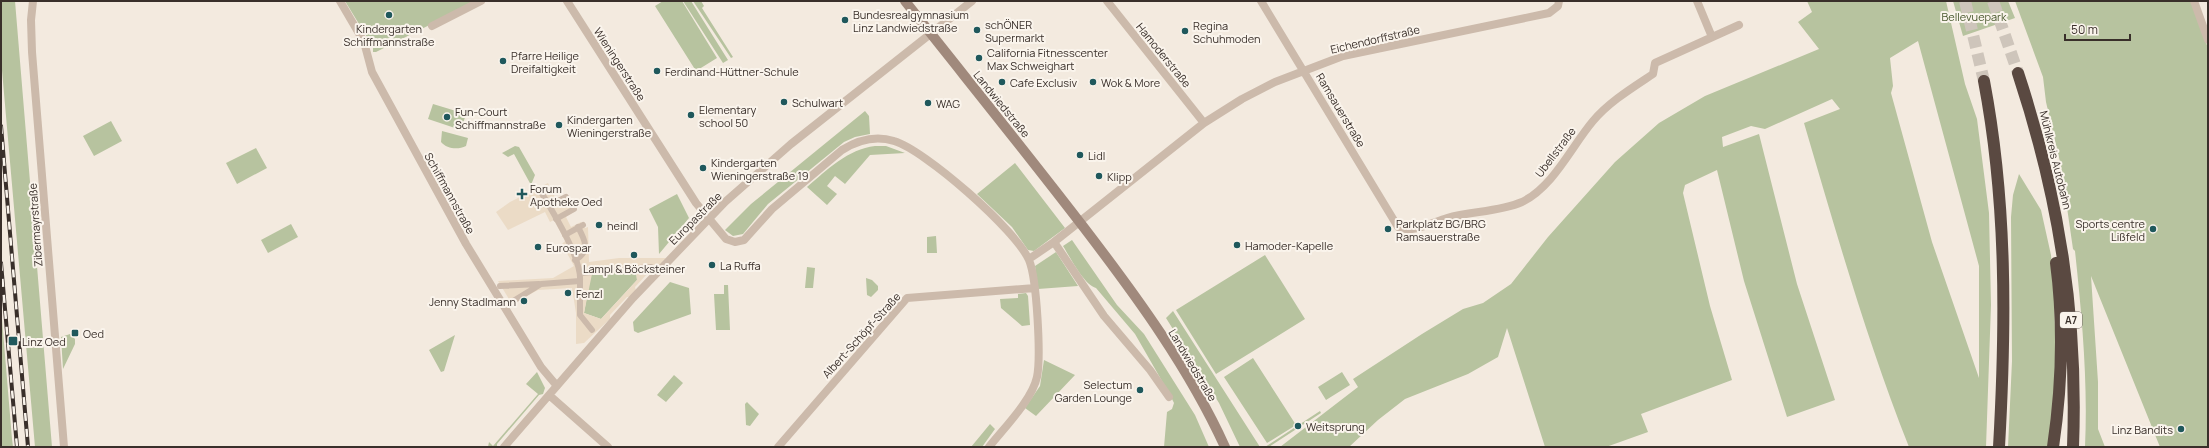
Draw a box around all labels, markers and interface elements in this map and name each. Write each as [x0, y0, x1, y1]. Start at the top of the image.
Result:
place label: Bundesrealgymnasium Linz Landwiedstraße [853, 7, 969, 35]
park label: Bellevuepark [1942, 9, 2007, 24]
marker: Kindergarten Schiffmannstraße [384, 10, 394, 20]
marker: Bundesrealgymnasium Linz Landwiedstraße [840, 15, 850, 25]
scale bar [2065, 16, 2130, 42]
place label: schÖNER Supermarkt [985, 17, 1045, 45]
place label: Regina Schuhmoden [1193, 18, 1261, 46]
street label: Hamoderstraße [1133, 20, 1195, 91]
place label: Kindergarten Schiffmannstraße [344, 21, 435, 49]
street label: Eichendorffstraße [1329, 21, 1422, 57]
text: 50 m [2071, 21, 2098, 38]
street label: Wieningerstraße [591, 25, 650, 104]
marker: schÖNER Supermarkt [972, 25, 982, 35]
marker: Regina Schuhmoden [1180, 26, 1190, 36]
place label: California Fitnesscenter Max Schweighart [987, 45, 1108, 73]
place label: Pfarre Heilige Dreifaltigkeit [511, 48, 580, 76]
marker: California Fitnesscenter Max Schweighart [974, 53, 984, 63]
marker: Pfarre Heilige Dreifaltigkeit [498, 56, 508, 66]
place label: Ferdinand-Hüttner-Schule [665, 64, 799, 79]
marker: Ferdinand-Hüttner-Schule [652, 66, 662, 76]
street label: Landwiedstraße [970, 68, 1034, 141]
street label: Ramsauerstraße [1313, 70, 1369, 150]
place label: Cafe Exclusiv [1010, 75, 1078, 90]
place label: Wok & More [1101, 75, 1161, 90]
marker: Cafe Exclusiv [997, 77, 1007, 87]
marker: Wok & More [1088, 77, 1098, 87]
place label: Schulwart [792, 95, 843, 110]
place label: WAG [936, 96, 960, 111]
marker: Schulwart [779, 97, 789, 107]
marker: WAG [923, 98, 933, 108]
place label: Elementary school 50 [699, 102, 757, 130]
place label: Fun-Court Schiffmannstraße [455, 104, 546, 132]
street label: Mühlkreis Autobahn [2036, 109, 2076, 211]
marker: Elementary school 50 [686, 110, 696, 120]
marker: Fun-Court Schiffmannstraße [442, 112, 452, 122]
place label: Kindergarten Wieningerstraße [567, 112, 652, 140]
marker: Kindergarten Wieningerstraße [554, 120, 564, 130]
street label: Ubellstraße [1531, 124, 1579, 180]
place label: Lidl [1088, 148, 1105, 163]
street label: Schiffmannstraße [421, 150, 479, 237]
marker: Lidl [1075, 150, 1085, 160]
place label: Kindergarten Wieningerstraße 19 [711, 155, 809, 183]
marker: Kindergarten Wieningerstraße 19 [698, 163, 708, 173]
place label: Klipp [1107, 169, 1132, 184]
marker: Klipp [1094, 171, 1104, 181]
place label: Forum Apotheke Oed [530, 181, 602, 209]
street label: Zibermayrstraße [25, 182, 45, 267]
street label: Europastraße [665, 188, 725, 248]
marker: Forum Apotheke Oed [517, 189, 527, 199]
place label: Parkplatz BG/BRG Ramsauerstraße [1396, 216, 1486, 244]
place label: Sports centre Lißfeld [2075, 216, 2146, 244]
place label: heindl [607, 218, 638, 233]
marker: heindl [594, 220, 604, 230]
marker: Parkplatz BG/BRG Ramsauerstraße [1383, 224, 1393, 234]
marker: Sports centre Lißfeld [2148, 224, 2158, 234]
place label: Hamoder-Kapelle [1245, 238, 1334, 253]
place label: Eurospar [546, 240, 592, 255]
marker: Hamoder-Kapelle [1232, 240, 1242, 250]
marker: Eurospar [533, 242, 543, 252]
marker: Lampl & Böcksteiner [629, 250, 639, 260]
place label: La Ruffa [720, 258, 761, 273]
marker: La Ruffa [707, 260, 717, 270]
place label: Lampl & Böcksteiner [583, 261, 685, 276]
place label: Fenzl [576, 286, 603, 301]
marker: Fenzl [563, 288, 573, 298]
street label: Albert-Schöpf-Straße [818, 289, 904, 381]
place label: Jenny Stadlmann [429, 294, 516, 309]
marker: Jenny Stadlmann [519, 296, 529, 306]
road number: A7 [2060, 312, 2082, 328]
place label: Oed [83, 326, 104, 341]
street label: Landwiedstraße [1166, 326, 1221, 404]
marker: Oed [70, 328, 80, 338]
place label: Linz Oed [22, 334, 66, 349]
marker: Linz Oed [7, 335, 19, 347]
place label: Selectum Garden Lounge [1055, 377, 1133, 405]
marker: Selectum Garden Lounge [1135, 385, 1145, 395]
place label: Weitsprung [1306, 419, 1365, 434]
marker: Weitsprung [1293, 421, 1303, 431]
place label: Linz Bandits [2112, 422, 2173, 437]
marker: Linz Bandits [2176, 424, 2186, 434]

